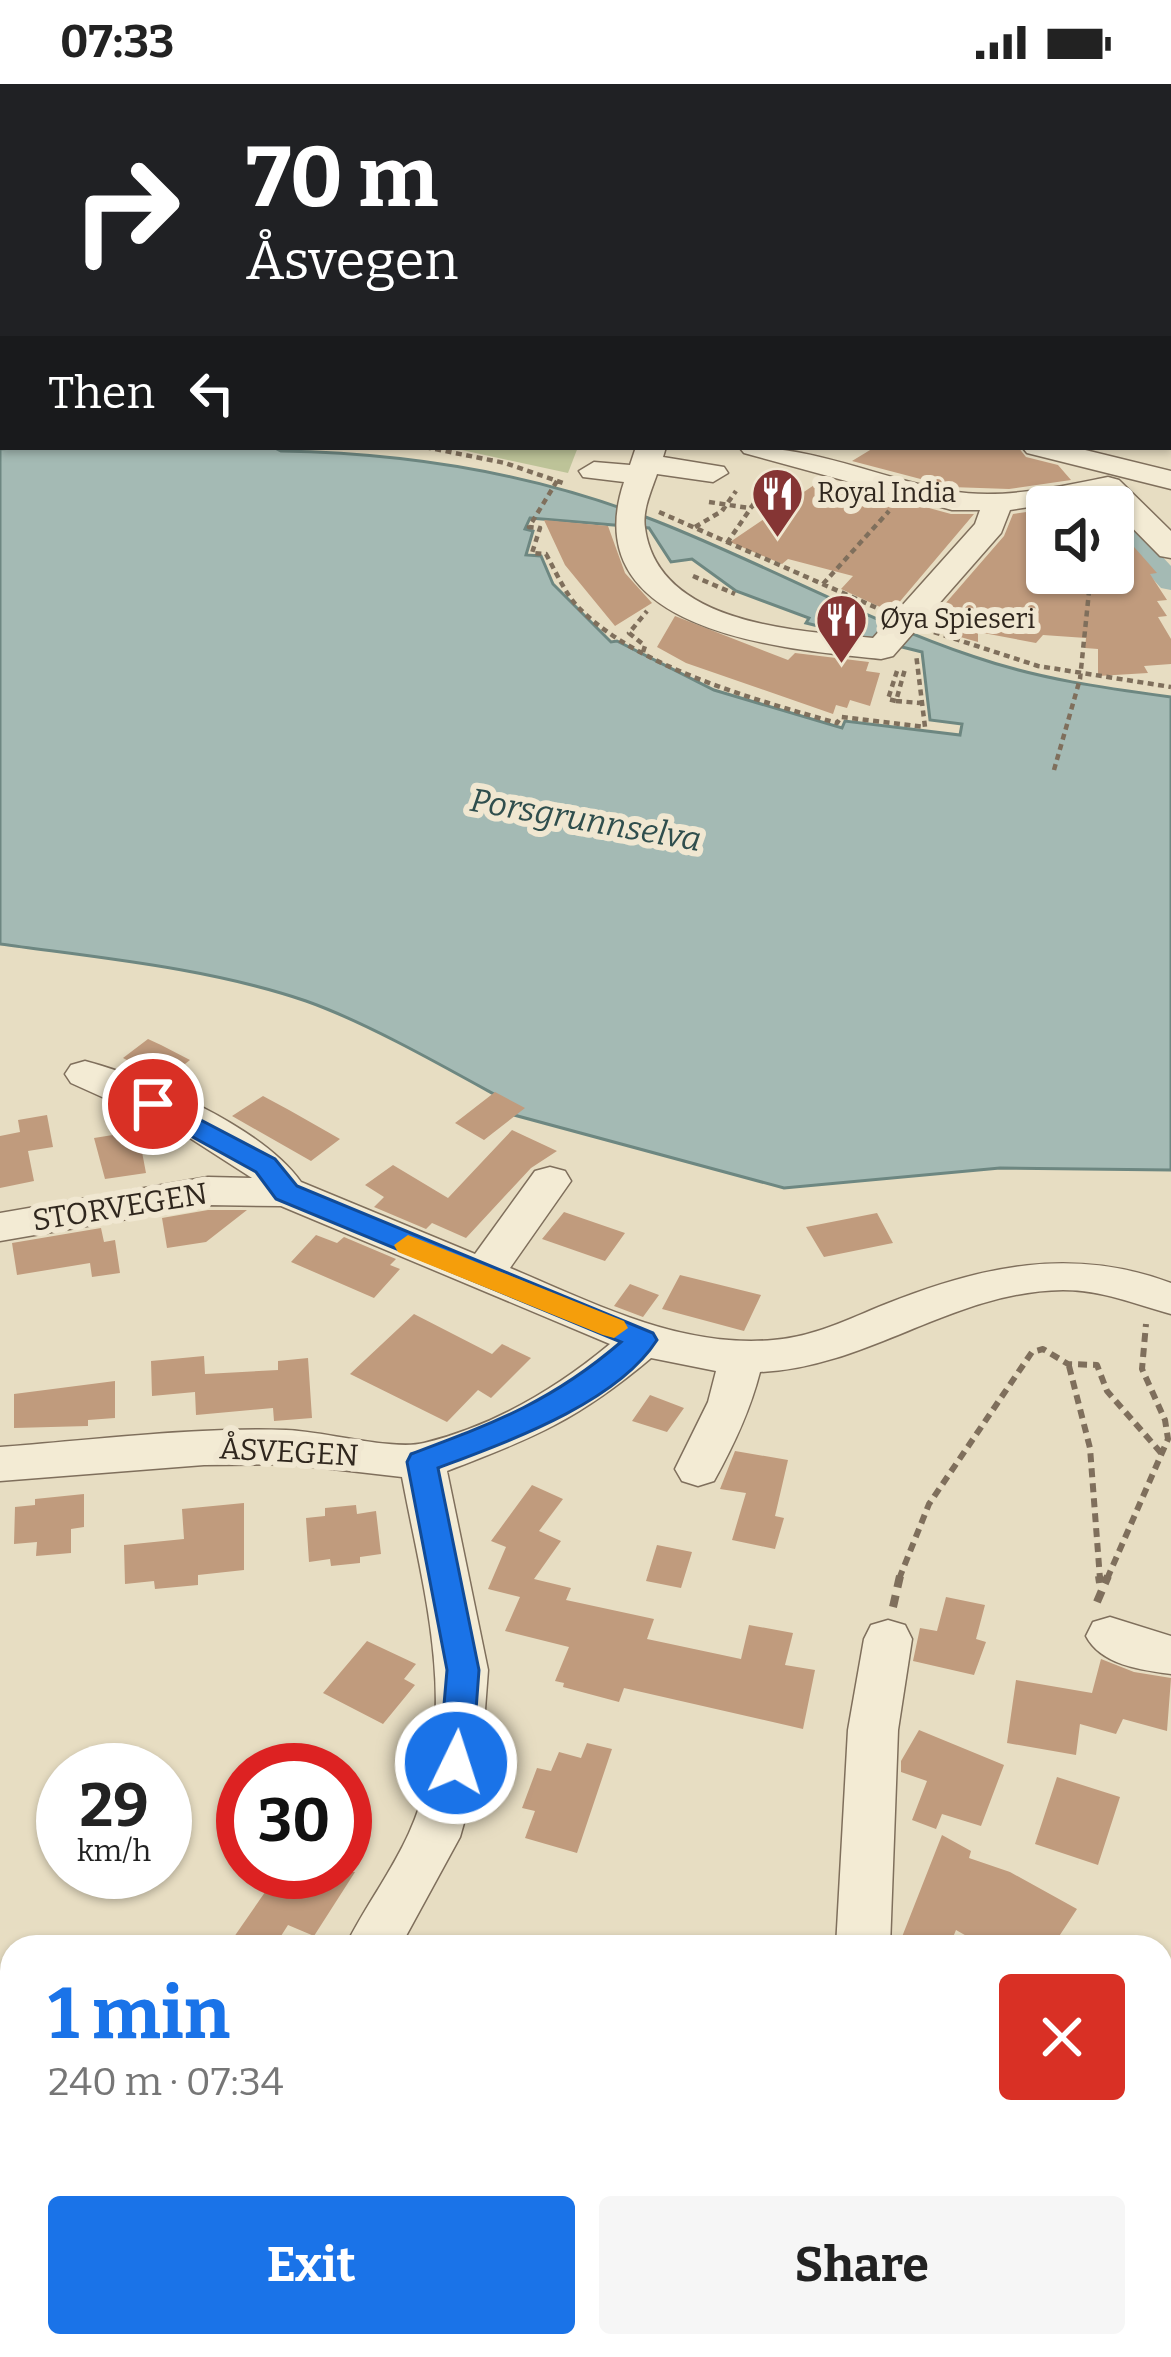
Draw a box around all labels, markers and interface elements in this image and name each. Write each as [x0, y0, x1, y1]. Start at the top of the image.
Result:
text: 07:33 [60, 15, 174, 69]
text: 70 m [246, 127, 438, 228]
icon: right [48, 132, 204, 288]
text: Åsvegen [246, 229, 458, 293]
icon: left [179, 360, 245, 426]
text: Then [48, 366, 155, 420]
restaurant icon: Royal India [750, 465, 806, 539]
place label: Royal India [817, 477, 956, 509]
map controls [1026, 486, 1134, 594]
button: sound [1026, 486, 1134, 594]
restaurant icon: Øya Spieseri [813, 591, 869, 665]
place label: Øya Spieseri [880, 603, 1035, 635]
water label: Porsgrunnselva [467, 780, 704, 860]
pin [102, 1053, 204, 1155]
icon: arrive [120, 1071, 186, 1137]
street label: STORVEGEN [30, 1175, 210, 1239]
street label: ÅSVEGEN [219, 1429, 360, 1474]
position arrow [393, 1700, 519, 1826]
speed limit sign: 30 [216, 1743, 372, 1899]
text: 29 [79, 1770, 149, 1842]
text: km/h [77, 1833, 151, 1869]
text: 1 min [48, 1971, 230, 2057]
button: close [999, 1974, 1125, 2100]
text: 240 m · 07:34 [48, 2059, 284, 2105]
button: Exit [48, 2196, 575, 2334]
button: Share [599, 2196, 1125, 2334]

